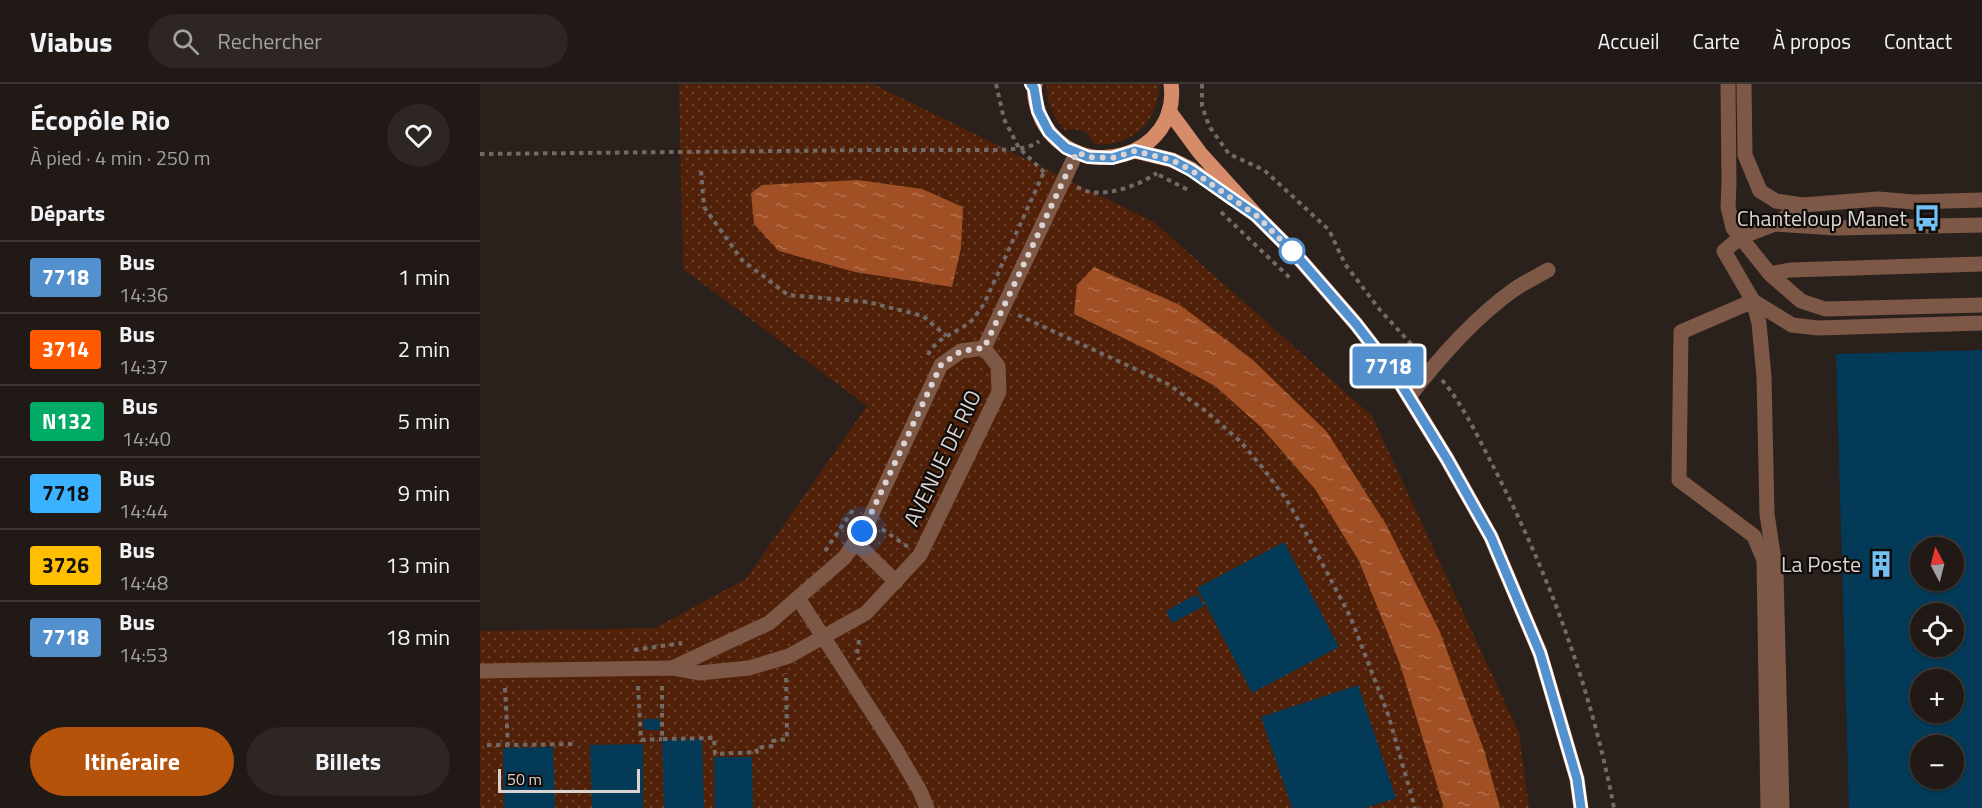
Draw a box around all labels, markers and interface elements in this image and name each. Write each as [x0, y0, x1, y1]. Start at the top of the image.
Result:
search box [148, 14, 568, 68]
text: Viabus [30, 20, 112, 63]
text: Rechercher [217, 24, 322, 58]
icon: search [169, 25, 202, 58]
text: Accueil [1598, 25, 1660, 57]
text: Carte [1693, 25, 1740, 57]
text: À propos [1773, 25, 1851, 57]
text: Contact [1884, 25, 1952, 57]
text: Écopôle Rio [30, 98, 170, 141]
button: heart [387, 104, 450, 167]
text: À pied · 4 min · 250 m [30, 142, 210, 173]
text: Départs [30, 196, 105, 230]
place label: Chanteloup Manet [1737, 201, 1907, 235]
bus stop icon: Chanteloup Manet [1912, 203, 1942, 233]
unlabelled marker [1279, 238, 1305, 264]
text: Bus [119, 245, 155, 279]
text: 1 min [398, 260, 450, 294]
text: 7718 [42, 261, 89, 293]
text: 14:36 [119, 279, 168, 310]
text: Bus [119, 317, 155, 351]
text: 2 min [398, 332, 450, 366]
text: 3714 [42, 333, 89, 365]
line badge: 7718 [1346, 346, 1430, 386]
text: 7718 [1364, 350, 1412, 382]
text: 14:37 [119, 351, 168, 382]
street label: AVENUE DE RIO [894, 384, 990, 532]
text: Bus [122, 389, 158, 423]
text: 5 min [398, 404, 450, 438]
text: N132 [42, 405, 92, 437]
text: 14:40 [122, 423, 171, 454]
text: Bus [119, 461, 155, 495]
text: 9 min [398, 476, 450, 510]
text: 7718 [42, 477, 89, 509]
text: 14:44 [119, 495, 168, 526]
your location [847, 516, 877, 546]
text: Bus [119, 533, 155, 567]
north arrow [1910, 537, 1964, 591]
map controls [1910, 537, 1964, 789]
place label: La Poste [1781, 547, 1861, 581]
text: 13 min [385, 548, 450, 582]
text: 3726 [42, 549, 89, 581]
building icon: La Poste [1866, 549, 1896, 579]
text: 14:48 [119, 567, 168, 598]
button: locate [1910, 603, 1964, 657]
text: Bus [119, 605, 155, 639]
text: 18 min [385, 620, 450, 654]
text: 7718 [42, 621, 89, 653]
text: 14:53 [119, 639, 168, 670]
button: + [1910, 669, 1964, 723]
button: Itinéraire [30, 727, 234, 796]
button: Billets [246, 727, 450, 796]
button: − [1910, 735, 1964, 789]
scale bar [498, 766, 640, 794]
text: 50 m [507, 767, 542, 791]

